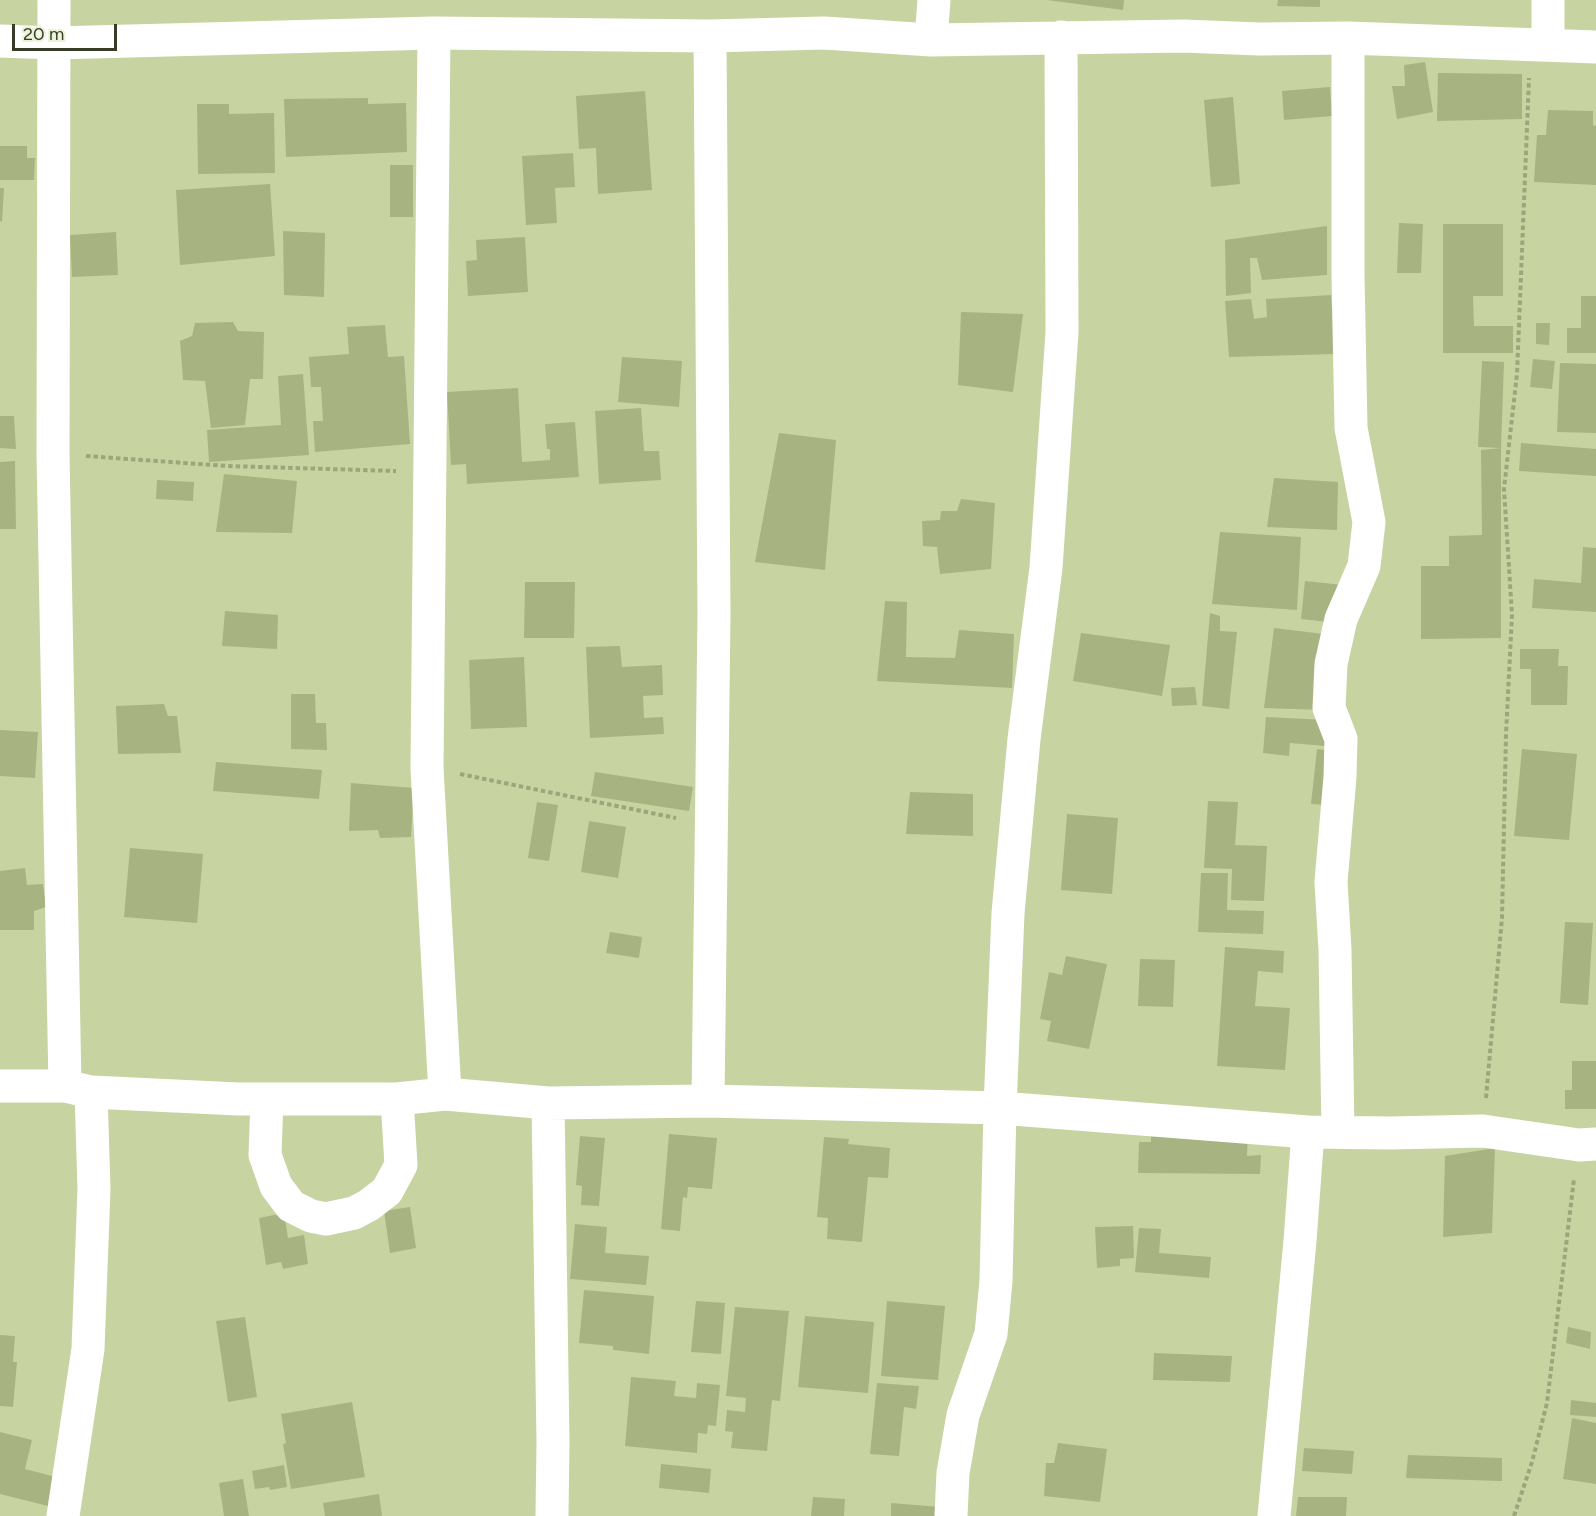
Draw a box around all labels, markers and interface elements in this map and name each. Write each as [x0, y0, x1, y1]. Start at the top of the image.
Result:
scale bar [15, 12, 120, 50]
text: 20 m [23, 23, 64, 45]

